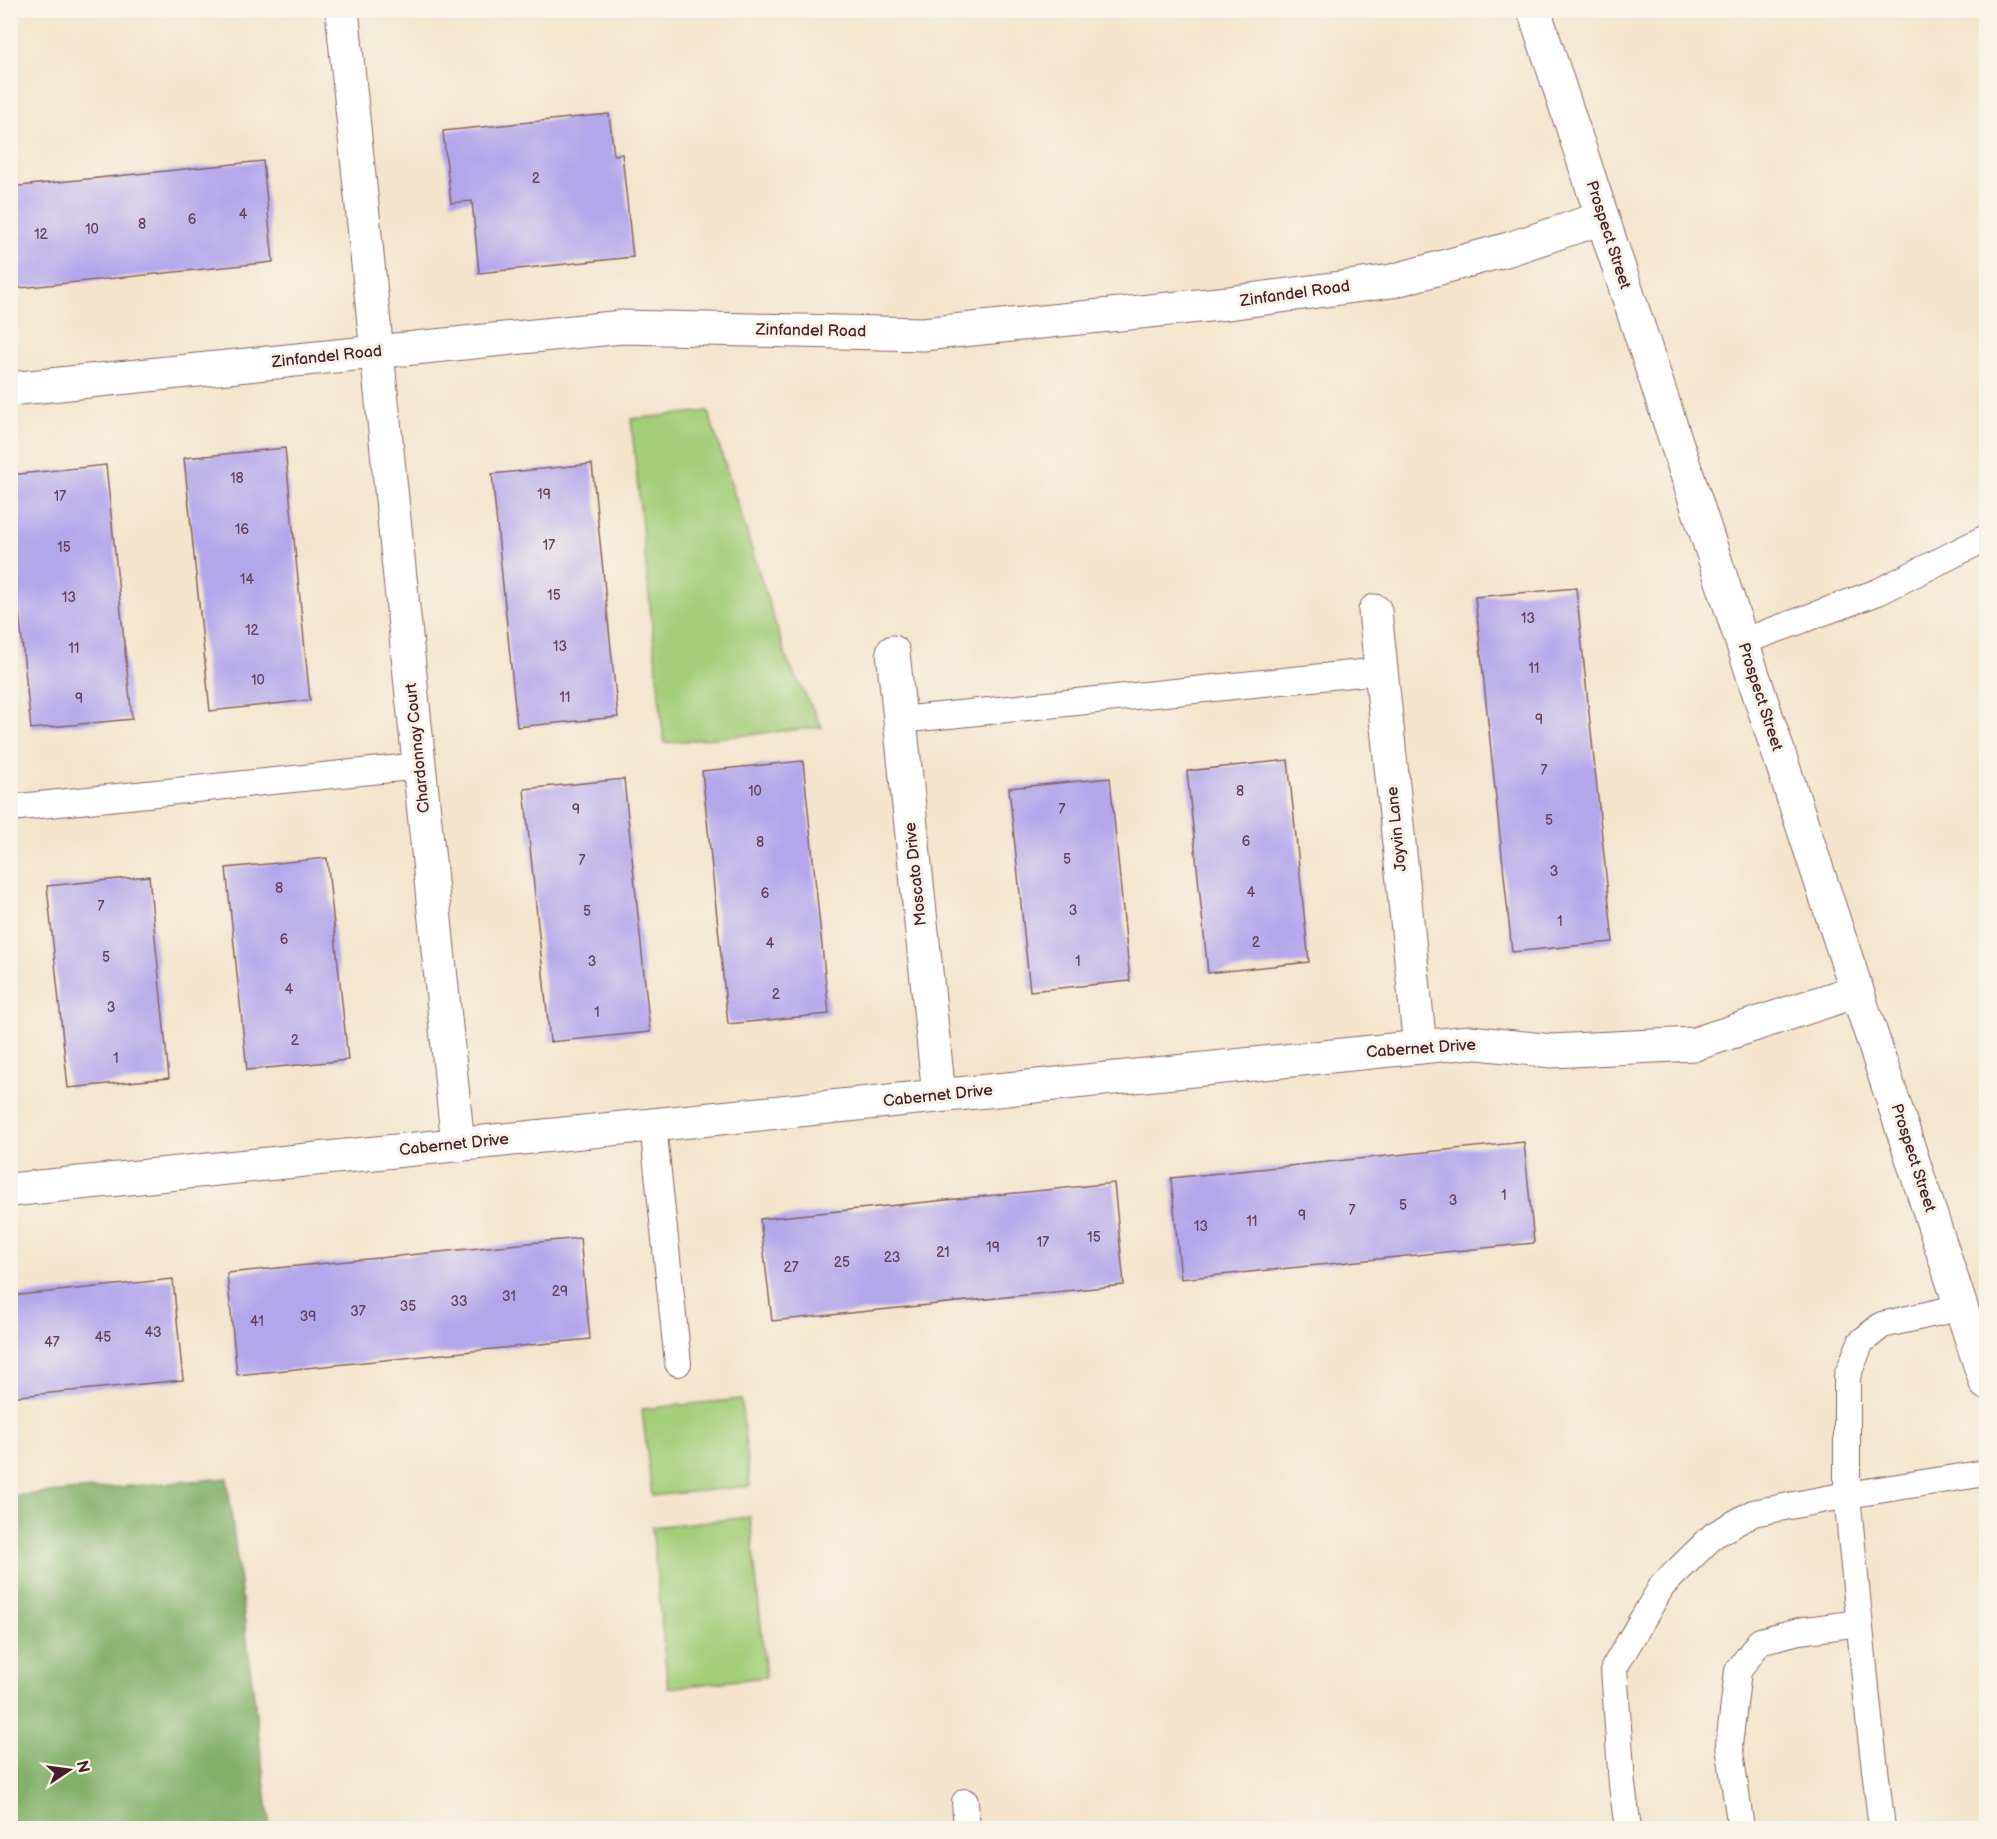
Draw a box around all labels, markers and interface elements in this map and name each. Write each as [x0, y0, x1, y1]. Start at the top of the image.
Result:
house number: 2 [532, 170, 541, 187]
street label: Prospect Street [1582, 178, 1634, 292]
house number: 4 [239, 206, 248, 223]
house number: 6 [188, 211, 197, 228]
house number: 8 [138, 216, 146, 233]
house number: 10 [85, 221, 99, 238]
house number: 12 [34, 226, 49, 243]
street label: Zinfandel Road [1238, 277, 1351, 311]
street label: Zinfandel Road [755, 321, 866, 341]
street label: Zinfandel Road [270, 342, 383, 372]
house number: 18 [230, 470, 244, 487]
house number: 19 [537, 486, 551, 503]
house number: 17 [54, 488, 66, 505]
house number: 16 [235, 521, 249, 538]
house number: 17 [543, 537, 555, 554]
house number: 15 [57, 539, 71, 556]
house number: 14 [240, 571, 254, 588]
house number: 15 [547, 587, 561, 604]
house number: 13 [62, 589, 76, 606]
house number: 13 [1521, 610, 1535, 627]
house number: 12 [245, 622, 260, 639]
house number: 13 [553, 638, 567, 655]
house number: 11 [69, 640, 79, 657]
street label: Prospect Street [1734, 640, 1786, 754]
house number: 11 [1529, 660, 1539, 677]
house number: 10 [251, 672, 265, 689]
street label: Chardonnay Court [402, 682, 434, 814]
house number: 11 [560, 689, 570, 706]
house number: 9 [75, 690, 83, 707]
house number: 9 [1535, 711, 1543, 728]
house number: 7 [1541, 762, 1548, 779]
house number: 10 [748, 783, 762, 800]
house number: 8 [1236, 783, 1244, 800]
street label: Joyvin Lane [1383, 785, 1411, 872]
house number: 9 [572, 801, 580, 818]
house number: 7 [1059, 801, 1066, 818]
house number: 5 [1545, 812, 1553, 829]
street label: Moscato Drive [901, 821, 931, 927]
house number: 6 [1242, 833, 1251, 850]
house number: 8 [756, 834, 764, 851]
house number: 5 [1063, 851, 1071, 868]
house number: 7 [579, 852, 586, 869]
house number: 3 [1550, 863, 1558, 880]
house number: 8 [275, 880, 283, 897]
house number: 4 [1247, 884, 1256, 901]
house number: 6 [761, 885, 770, 902]
house number: 7 [98, 898, 105, 915]
house number: 3 [1069, 902, 1077, 919]
house number: 5 [583, 903, 591, 920]
house number: 1 [1557, 913, 1563, 930]
house number: 6 [280, 931, 289, 948]
house number: 2 [1252, 934, 1261, 951]
house number: 4 [766, 935, 775, 952]
house number: 5 [102, 949, 110, 966]
house number: 3 [588, 953, 596, 970]
house number: 1 [1075, 953, 1081, 970]
house number: 4 [285, 981, 294, 998]
house number: 2 [772, 986, 781, 1003]
house number: 3 [107, 999, 115, 1016]
house number: 1 [594, 1004, 600, 1021]
house number: 2 [291, 1032, 300, 1049]
street label: Cabernet Drive [1365, 1036, 1477, 1062]
house number: 1 [113, 1050, 119, 1067]
street label: Cabernet Drive [882, 1081, 994, 1111]
street label: Prospect Street [1887, 1101, 1939, 1215]
street label: Cabernet Drive [398, 1130, 510, 1160]
house number: 1 [1501, 1187, 1507, 1204]
house number: 3 [1449, 1192, 1457, 1209]
house number: 5 [1399, 1197, 1407, 1214]
house number: 7 [1349, 1202, 1356, 1219]
house number: 9 [1298, 1207, 1306, 1224]
house number: 11 [1247, 1213, 1257, 1230]
house number: 13 [1194, 1218, 1208, 1235]
house number: 15 [1087, 1229, 1101, 1246]
house number: 17 [1037, 1234, 1049, 1251]
house number: 19 [986, 1239, 1000, 1256]
house number: 21 [936, 1244, 950, 1261]
house number: 23 [884, 1249, 900, 1266]
house number: 25 [834, 1254, 850, 1271]
house number: 27 [783, 1259, 799, 1276]
house number: 29 [552, 1283, 568, 1300]
house number: 31 [502, 1288, 516, 1305]
house number: 33 [450, 1293, 468, 1310]
house number: 35 [400, 1298, 416, 1315]
house number: 37 [350, 1303, 366, 1320]
house number: 39 [300, 1308, 316, 1325]
house number: 41 [250, 1313, 264, 1330]
house number: 43 [144, 1324, 162, 1341]
house number: 45 [95, 1329, 111, 1346]
house number: 47 [44, 1334, 60, 1351]
north arrow [39, 1740, 99, 1800]
text: N [72, 1759, 93, 1775]

